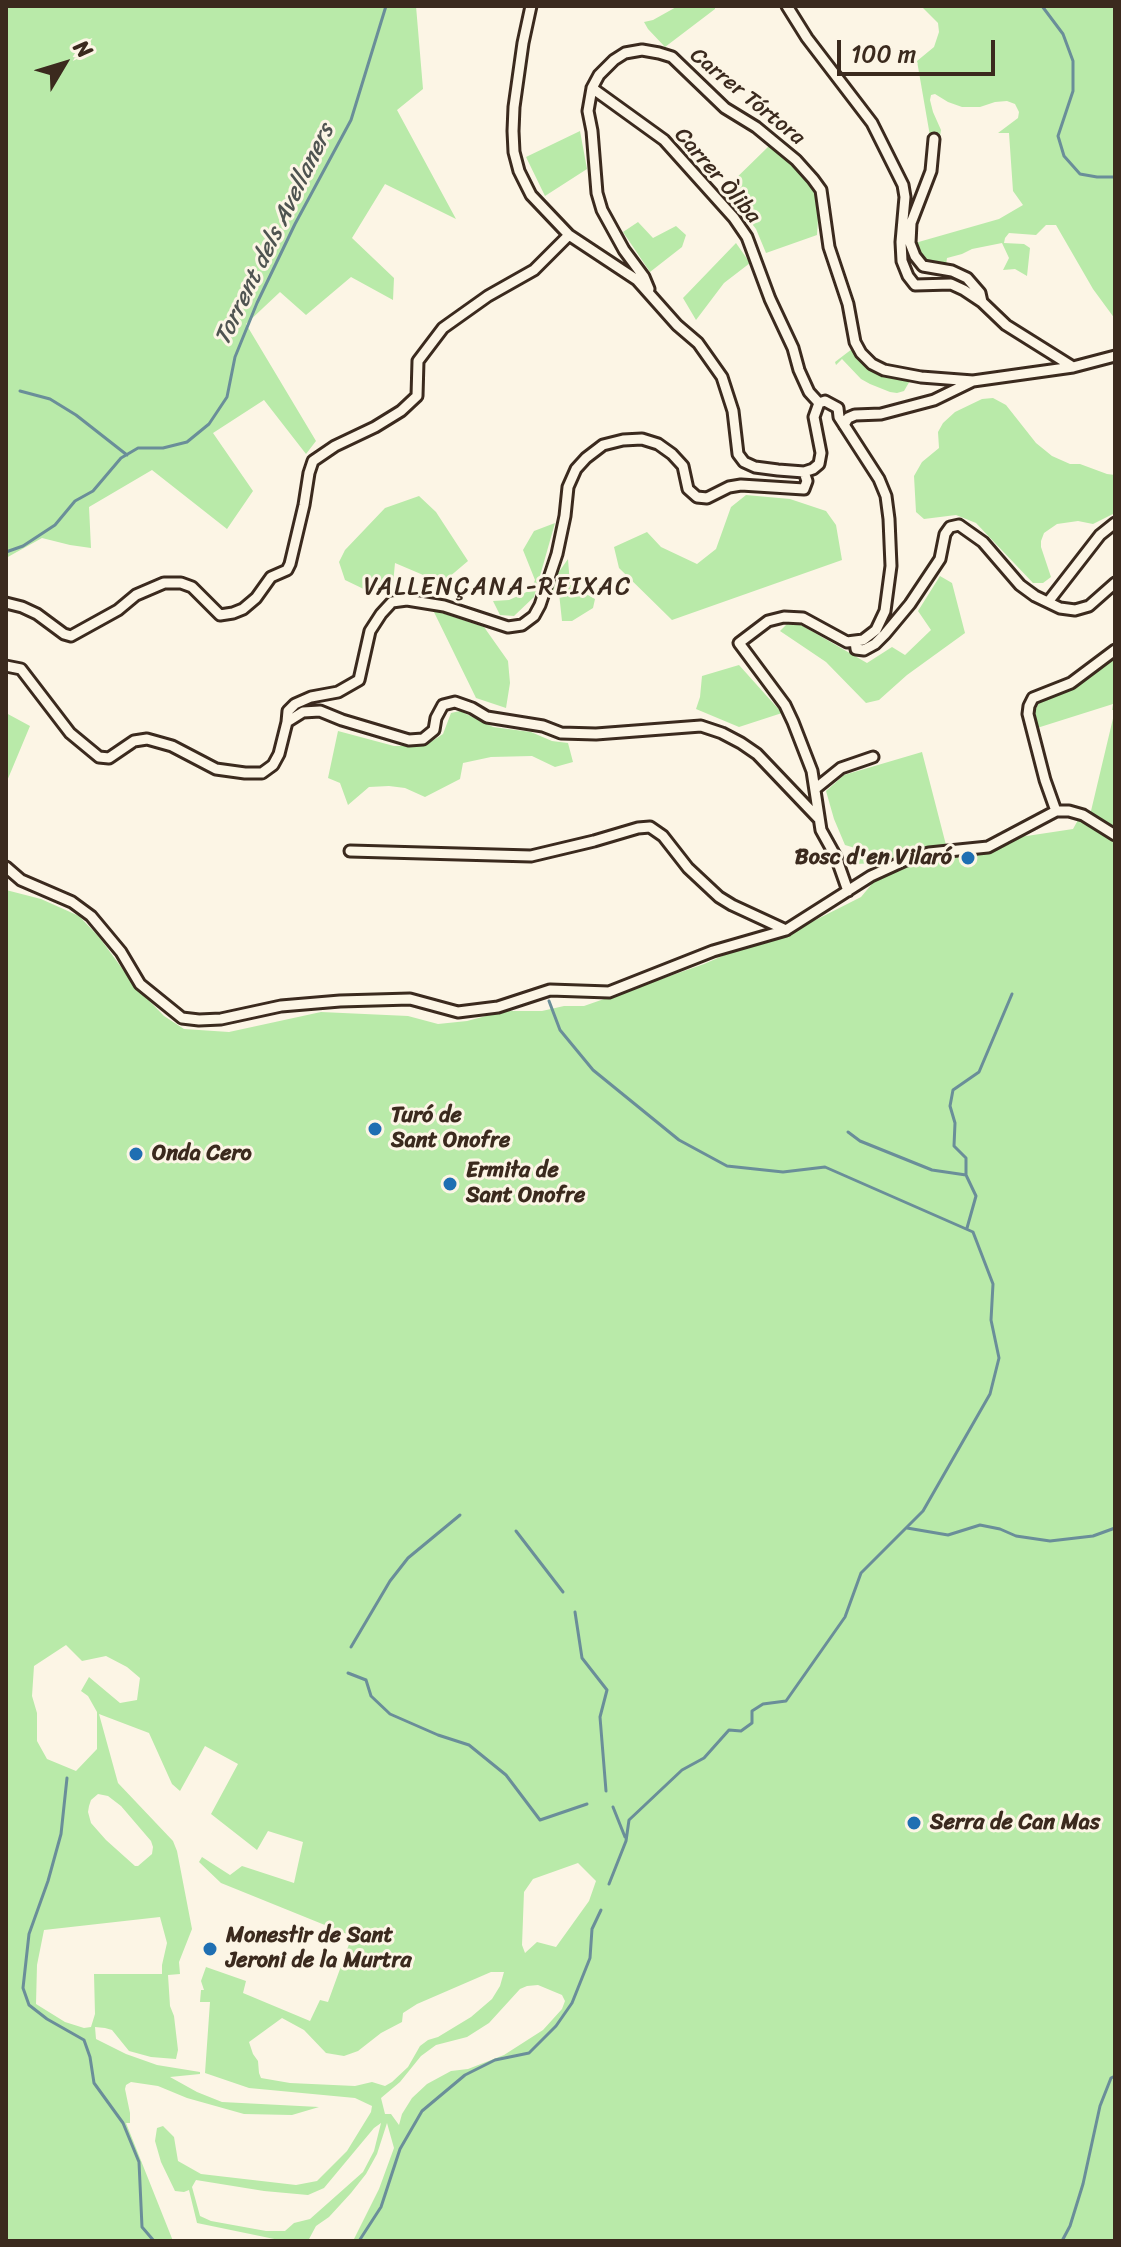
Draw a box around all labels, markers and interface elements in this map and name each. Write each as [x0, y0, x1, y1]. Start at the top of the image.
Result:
north arrow [24, 24, 104, 104]
scale bar [841, 24, 999, 74]
text: N [63, 31, 103, 67]
text: 100 m [851, 33, 916, 75]
street label: Carrer Tórtora [684, 43, 810, 151]
water label: Torrent dels Avellaners [209, 120, 341, 350]
street label: Carrer Òliba [668, 123, 766, 229]
district label: VALLENÇANA-REIXAC [365, 574, 631, 602]
place label: Bosc d'en Vilaró [795, 845, 952, 871]
marker: Bosc d'en Vilaró [959, 849, 977, 867]
place label: Turó de Sant Onofre [391, 1103, 510, 1154]
marker: Turó de Sant Onofre [366, 1120, 384, 1138]
place label: Onda Cero [152, 1141, 252, 1167]
marker: Onda Cero [127, 1145, 145, 1163]
place label: Ermita de Sant Onofre [466, 1158, 585, 1210]
marker: Ermita de Sant Onofre [441, 1175, 459, 1193]
place label: Serra de Can Mas [930, 1810, 1100, 1836]
marker: Serra de Can Mas [905, 1814, 923, 1832]
place label: Monestir de Sant Jeroni de la Murtra [226, 1923, 412, 1974]
marker: Monestir de Sant Jeroni de la Murtra [201, 1940, 219, 1958]

